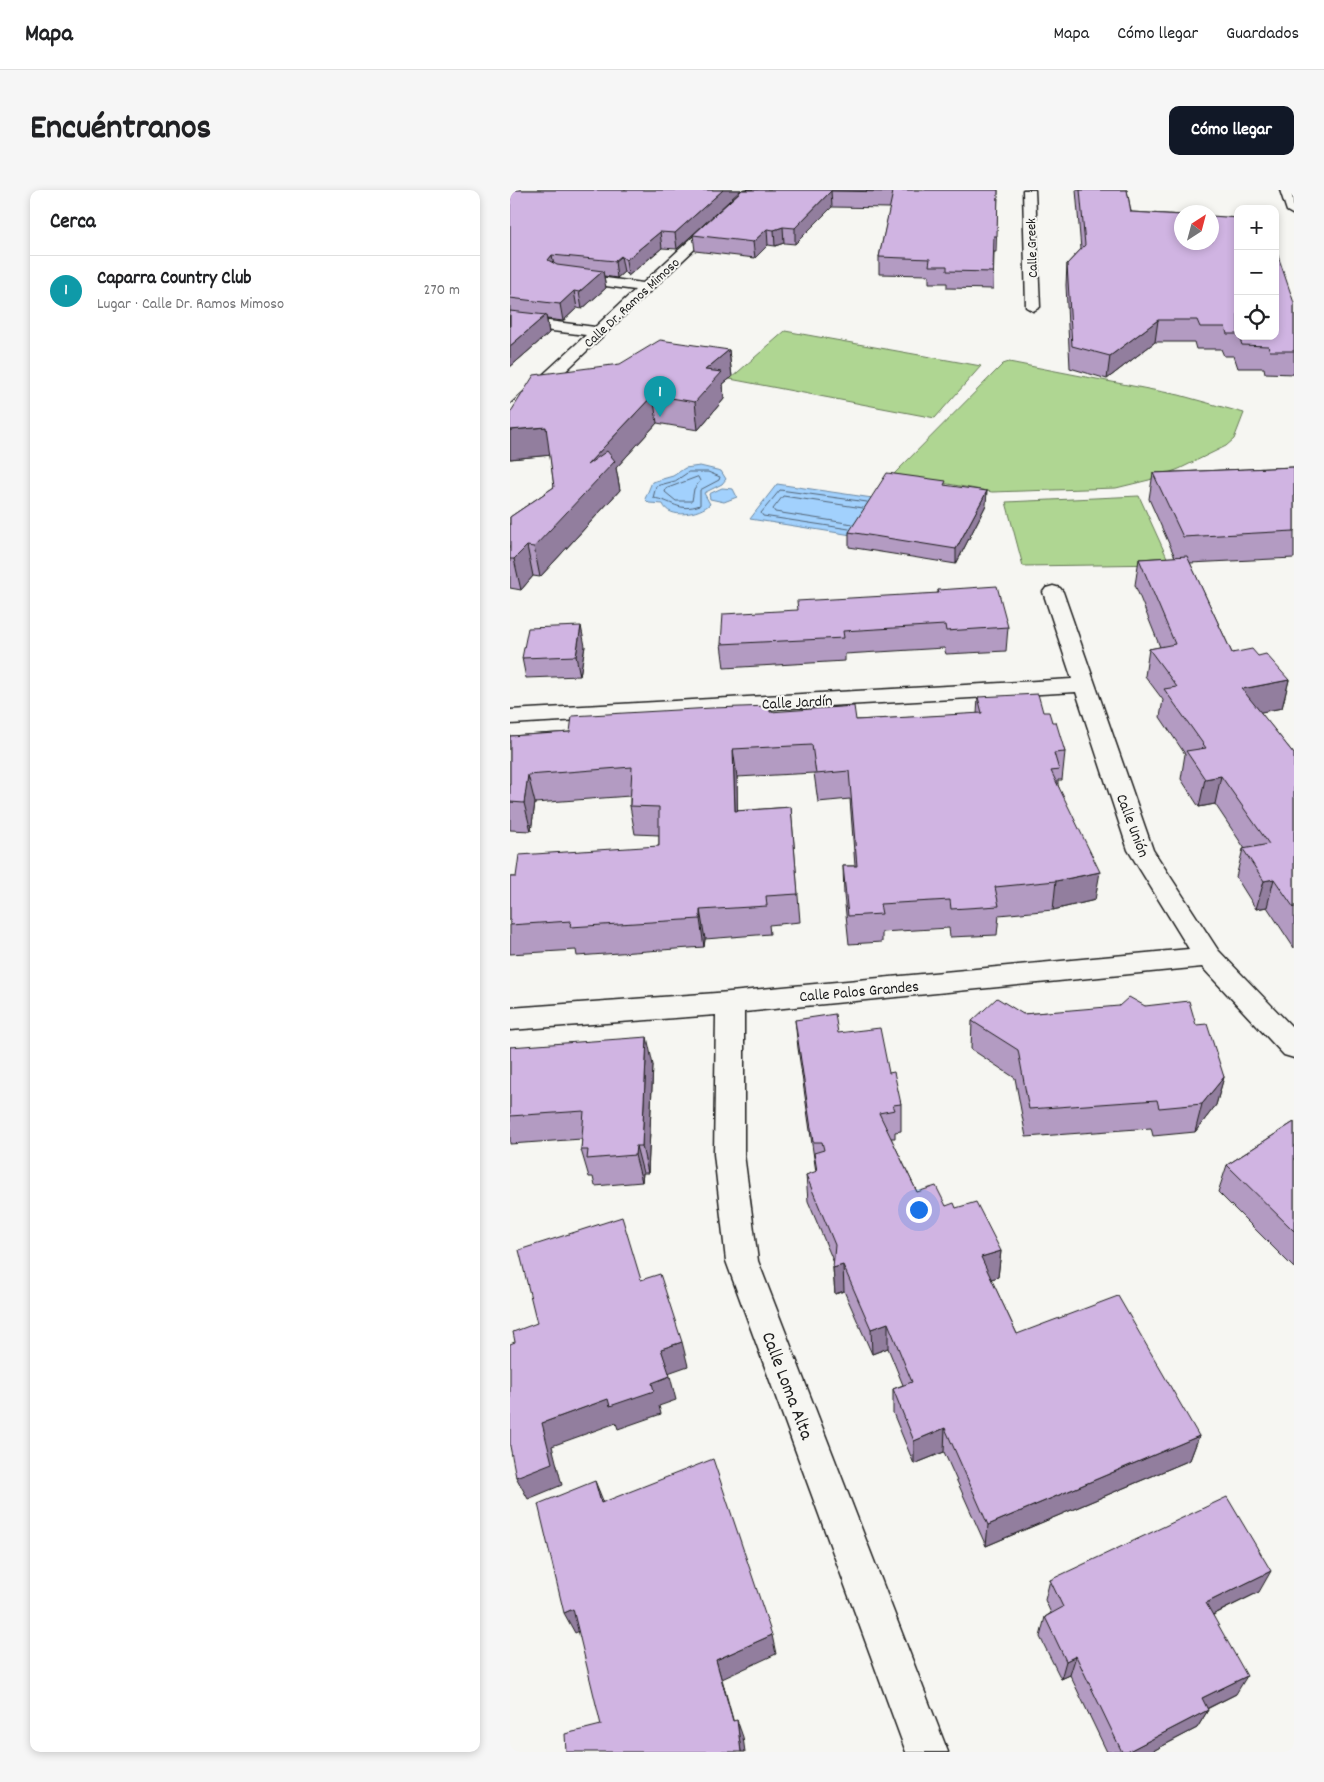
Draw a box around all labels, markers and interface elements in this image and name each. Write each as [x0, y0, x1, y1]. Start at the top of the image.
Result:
text: Mapa [25, 18, 73, 52]
text: Mapa [1053, 22, 1089, 47]
text: Cómo llegar [1117, 22, 1198, 47]
text: Guardados [1226, 22, 1299, 47]
text: Encuéntranos [30, 105, 211, 155]
button: Cómo llegar [1169, 106, 1294, 155]
north arrow [1174, 205, 1219, 250]
map controls [1234, 205, 1279, 340]
button: + [1234, 205, 1279, 250]
text: Cerca [50, 208, 96, 238]
street label: Calle Greek [1022, 217, 1044, 278]
button: − [1234, 250, 1279, 295]
street label: Calle Dr. Ramos Mimoso [580, 254, 685, 353]
text: Caparra Country Club [97, 266, 252, 293]
text: 1 [64, 279, 68, 302]
text: 270 m [424, 279, 460, 302]
text: Lugar · Calle Dr. Ramos Mimoso [97, 293, 284, 316]
button: locate [1234, 295, 1279, 340]
pin: 1 [644, 376, 676, 417]
street label: Calle Jardín [761, 690, 833, 717]
street label: Calle Unión [1109, 791, 1154, 861]
street label: Calle Palos Grandes [798, 976, 920, 1009]
your location [906, 1197, 932, 1223]
street label: Calle Loma Alta [753, 1328, 819, 1445]

